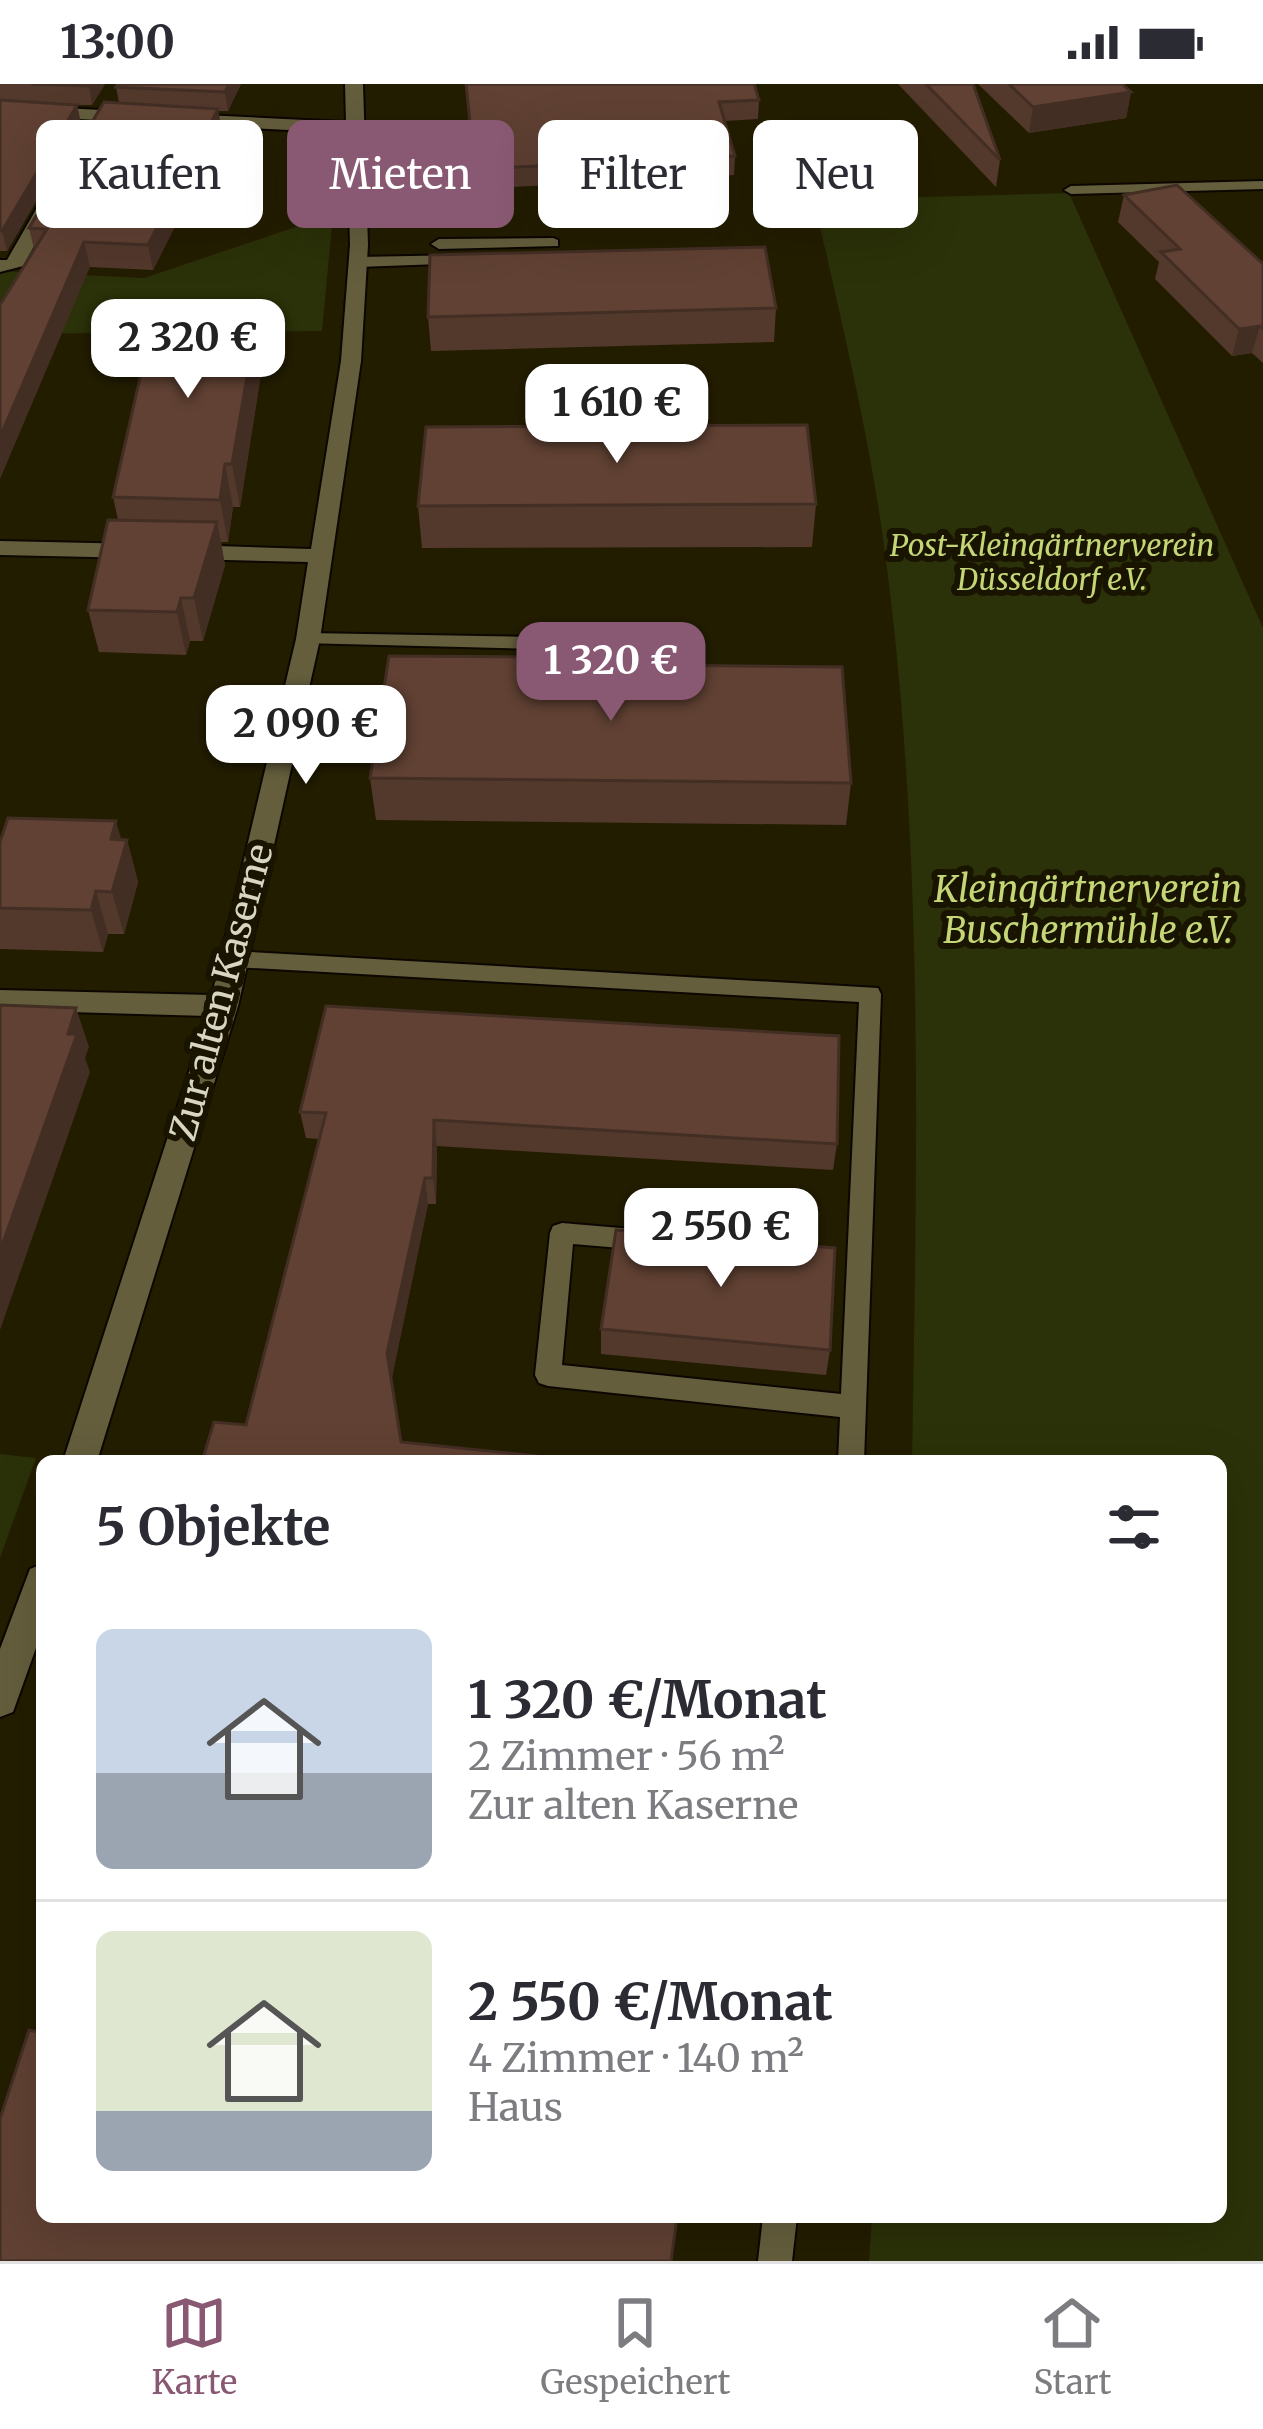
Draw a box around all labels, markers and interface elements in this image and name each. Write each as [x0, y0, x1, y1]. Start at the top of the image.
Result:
text: 13:00 [60, 14, 175, 70]
chip: Kaufen [36, 120, 263, 228]
chip: Mieten [287, 120, 514, 228]
chip: Filter [538, 120, 729, 228]
chip: Neu [753, 120, 918, 228]
pin: 2 320 € [77, 299, 299, 401]
text: 2 320 € [118, 313, 258, 362]
pin: 1 610 € [506, 364, 728, 466]
text: 1 610 € [552, 378, 682, 427]
park label: Post-Kleingärtnerverein Düsseldorf e.V. [890, 526, 1214, 598]
pin: 1 320 € [500, 622, 722, 724]
text: 1 320 € [543, 636, 679, 685]
pin: 2 090 € [195, 685, 417, 787]
text: 2 090 € [233, 699, 379, 748]
street label: Zur alten Kaserne [160, 839, 283, 1145]
park label: Kleingärtnerverein Buschermühle e.V. [933, 867, 1242, 953]
pin: 2 550 € [610, 1188, 832, 1290]
text: 2 550 € [651, 1202, 791, 1251]
icon: filters [1101, 1494, 1167, 1560]
text: 5 Objekte [96, 1495, 330, 1559]
text: 1 320 €/Monat [468, 1668, 827, 1732]
icon: home [192, 1677, 336, 1821]
text: 2 Zimmer · 56 m² [468, 1732, 785, 1781]
text: Zur alten Kaserne [468, 1781, 798, 1830]
text: 2 550 €/Monat [468, 1970, 833, 2034]
icon: home [192, 1979, 336, 2123]
text: 4 Zimmer · 140 m² [468, 2034, 804, 2083]
text: Haus [468, 2083, 563, 2132]
tab: Karte [152, 2290, 237, 2403]
tab: Gespeichert [540, 2290, 730, 2403]
tab: Start [1034, 2290, 1111, 2403]

